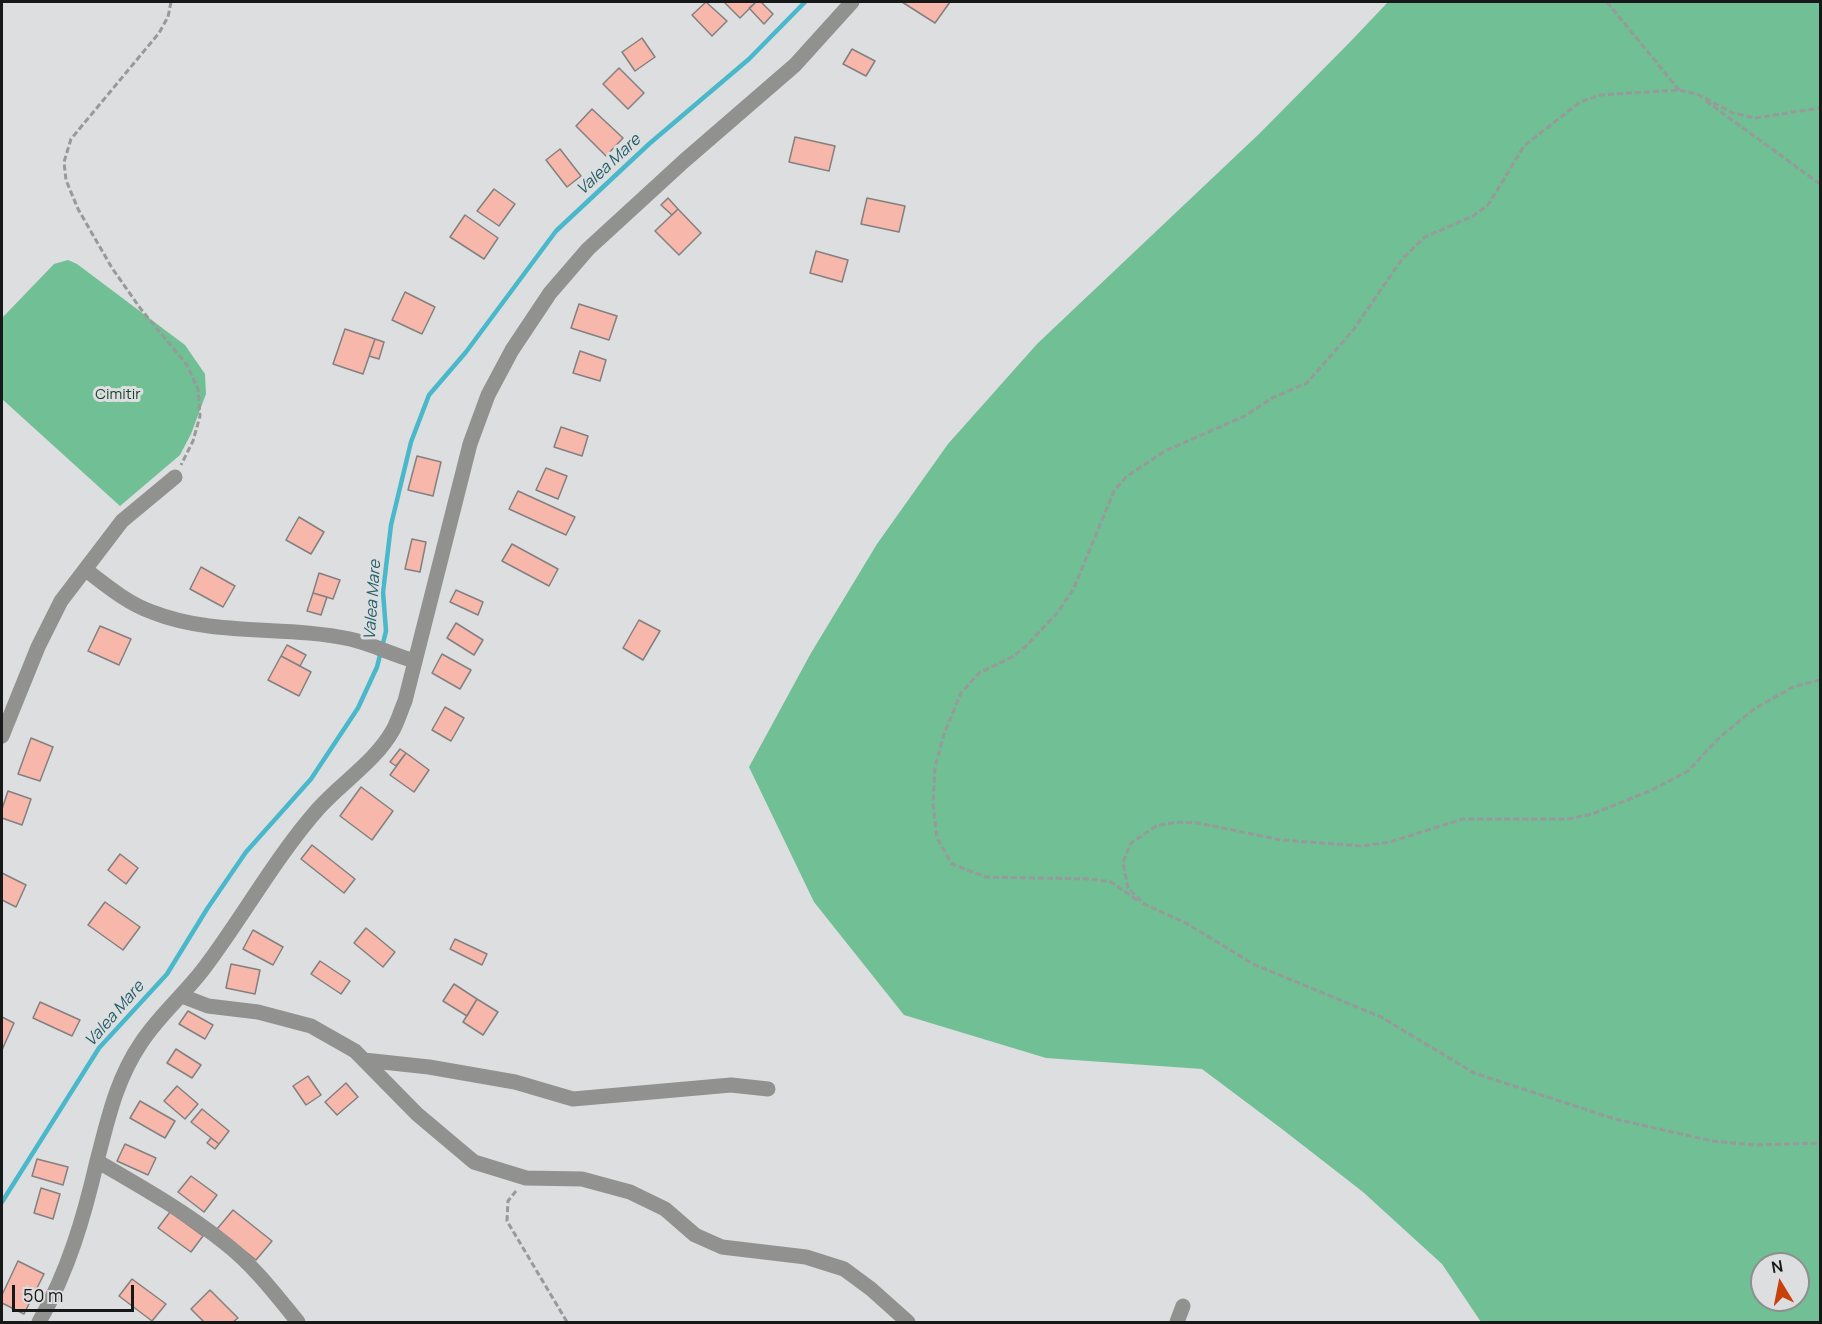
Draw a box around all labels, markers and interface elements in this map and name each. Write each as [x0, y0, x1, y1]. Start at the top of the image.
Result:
water label: Valea Mare [573, 131, 645, 199]
park label: Cimitir [95, 386, 141, 404]
water label: Valea Mare [361, 559, 385, 641]
water label: Valea Mare [81, 977, 149, 1051]
north arrow [1750, 1252, 1810, 1312]
text: N [1770, 1254, 1785, 1278]
scale bar [15, 1273, 136, 1311]
text: 50 m [23, 1283, 63, 1307]

